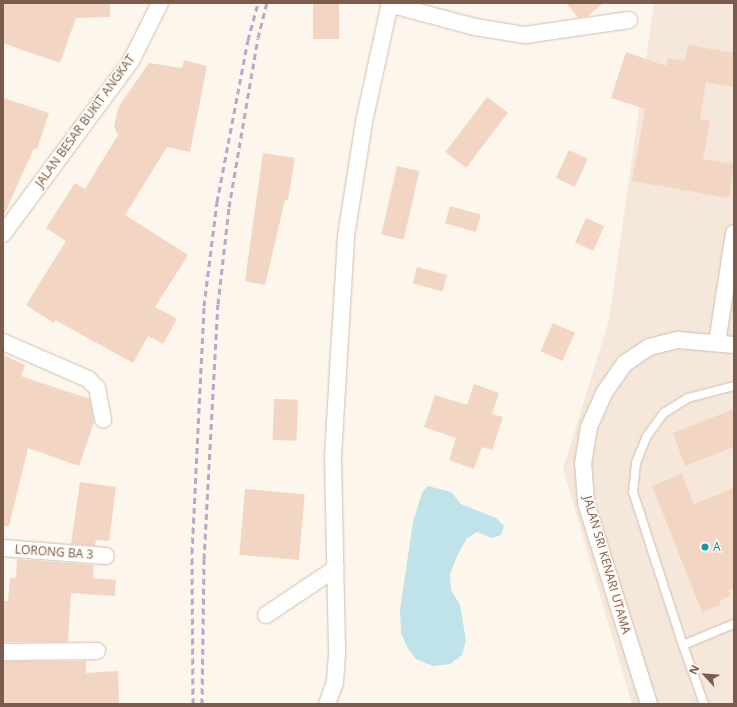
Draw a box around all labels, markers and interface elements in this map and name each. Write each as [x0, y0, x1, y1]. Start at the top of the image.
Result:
street label: JALAN BESAR BUKIT ANGKAT [32, 52, 138, 190]
street label: JALAN SRI KENARI UTAMA [580, 494, 634, 636]
place label: A [713, 540, 721, 554]
street label: LORONG BA 3 [14, 542, 94, 562]
marker: A [700, 542, 710, 552]
north arrow [685, 655, 725, 695]
text: N [685, 662, 702, 677]

